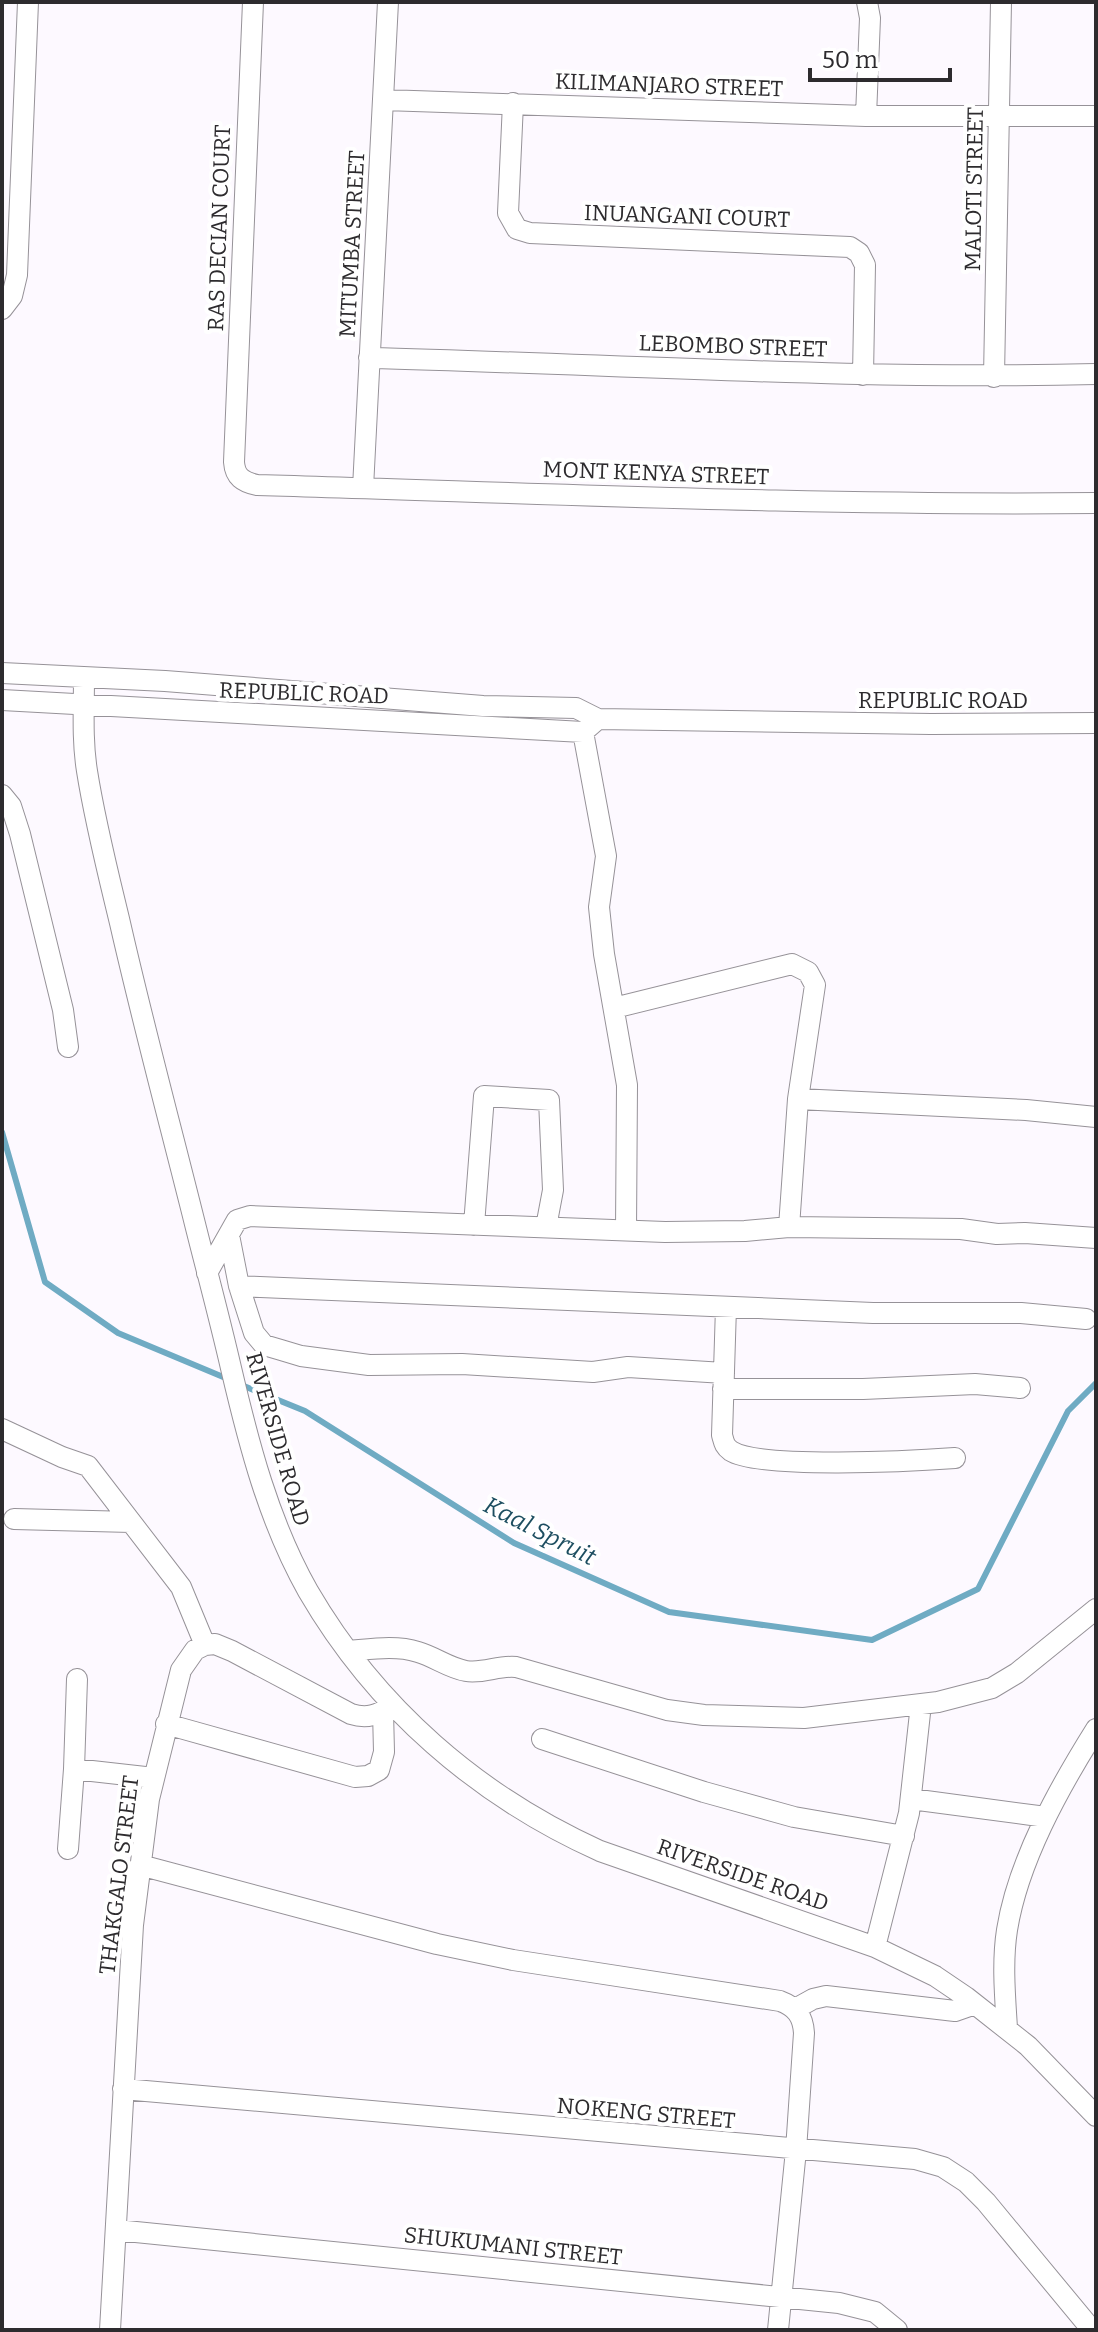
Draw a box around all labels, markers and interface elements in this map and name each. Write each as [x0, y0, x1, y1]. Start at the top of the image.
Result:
scale bar [810, 32, 950, 82]
text: 50 m [822, 46, 878, 74]
street label: KILIMANJARO STREET [554, 68, 784, 102]
street label: MALOTI STREET [959, 107, 989, 271]
street label: RAS DECIAN COURT [202, 124, 236, 332]
street label: MITUMBA STREET [334, 150, 370, 338]
street label: INUANGANI COURT [584, 199, 791, 233]
street label: LEBOMBO STREET [638, 329, 828, 363]
street label: MONT KENYA STREET [542, 456, 770, 490]
street label: REPUBLIC ROAD [219, 677, 389, 709]
street label: REPUBLIC ROAD [858, 687, 1028, 714]
street label: RIVERSIDE ROAD [240, 1349, 316, 1529]
water label: Kaal Spruit [479, 1491, 601, 1571]
street label: THAKGALO STREET [93, 1774, 145, 1976]
street label: RIVERSIDE ROAD [654, 1833, 832, 1917]
street label: NOKENG STREET [556, 2092, 736, 2134]
street label: SHUKUMANI STREET [403, 2221, 624, 2271]

